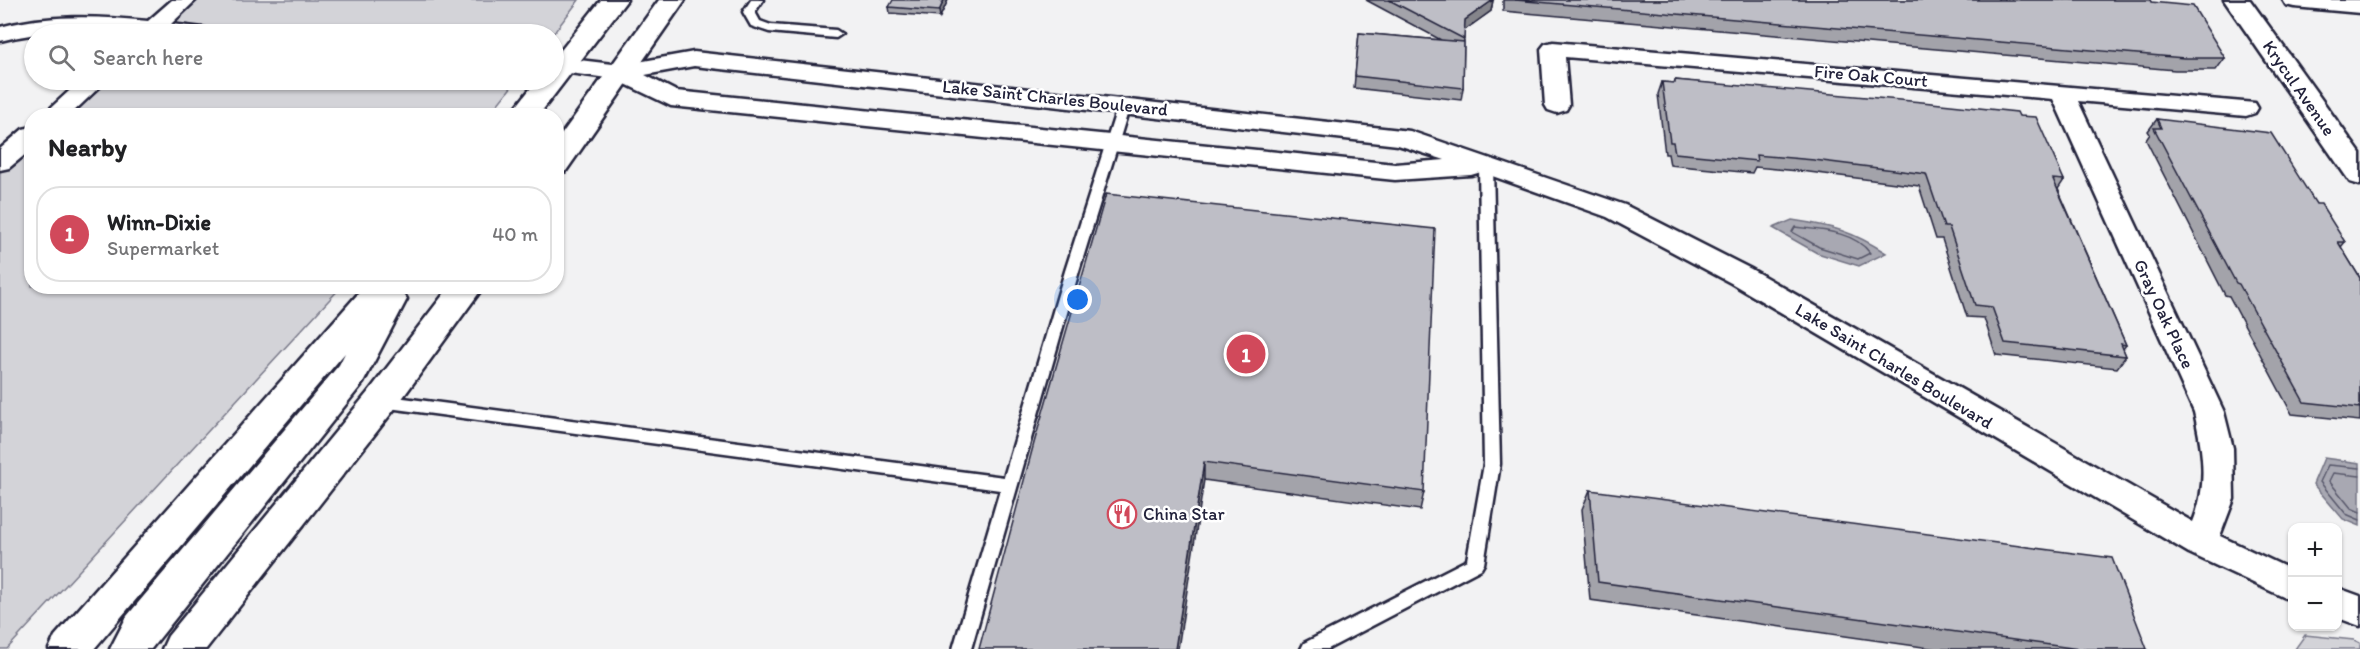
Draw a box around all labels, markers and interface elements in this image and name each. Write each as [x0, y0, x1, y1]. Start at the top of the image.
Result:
search box [24, 24, 564, 90]
street label: Krycul Avenue [2258, 36, 2340, 140]
icon: search [45, 41, 78, 74]
text: Search here [93, 44, 203, 71]
street label: Fire Oak Court [1813, 60, 1929, 92]
street label: Lake Saint Charles Boulevard [941, 75, 1169, 121]
text: Nearby [48, 131, 127, 163]
text: Winn-Dixie [107, 209, 211, 236]
text: 1 [65, 222, 74, 246]
text: 40 m [492, 222, 538, 246]
text: Supermarket [107, 236, 219, 260]
street label: Gray Oak Place [2129, 256, 2199, 372]
your location [1063, 285, 1092, 314]
street label: Lake Saint Charles Boulevard [1791, 298, 1997, 434]
pin: 1 [1226, 332, 1266, 376]
restaurant icon: China Star [1106, 498, 1138, 530]
place label: China Star [1143, 503, 1226, 525]
map controls [2288, 523, 2342, 631]
button: + [2288, 523, 2342, 577]
button: − [2288, 577, 2342, 631]

